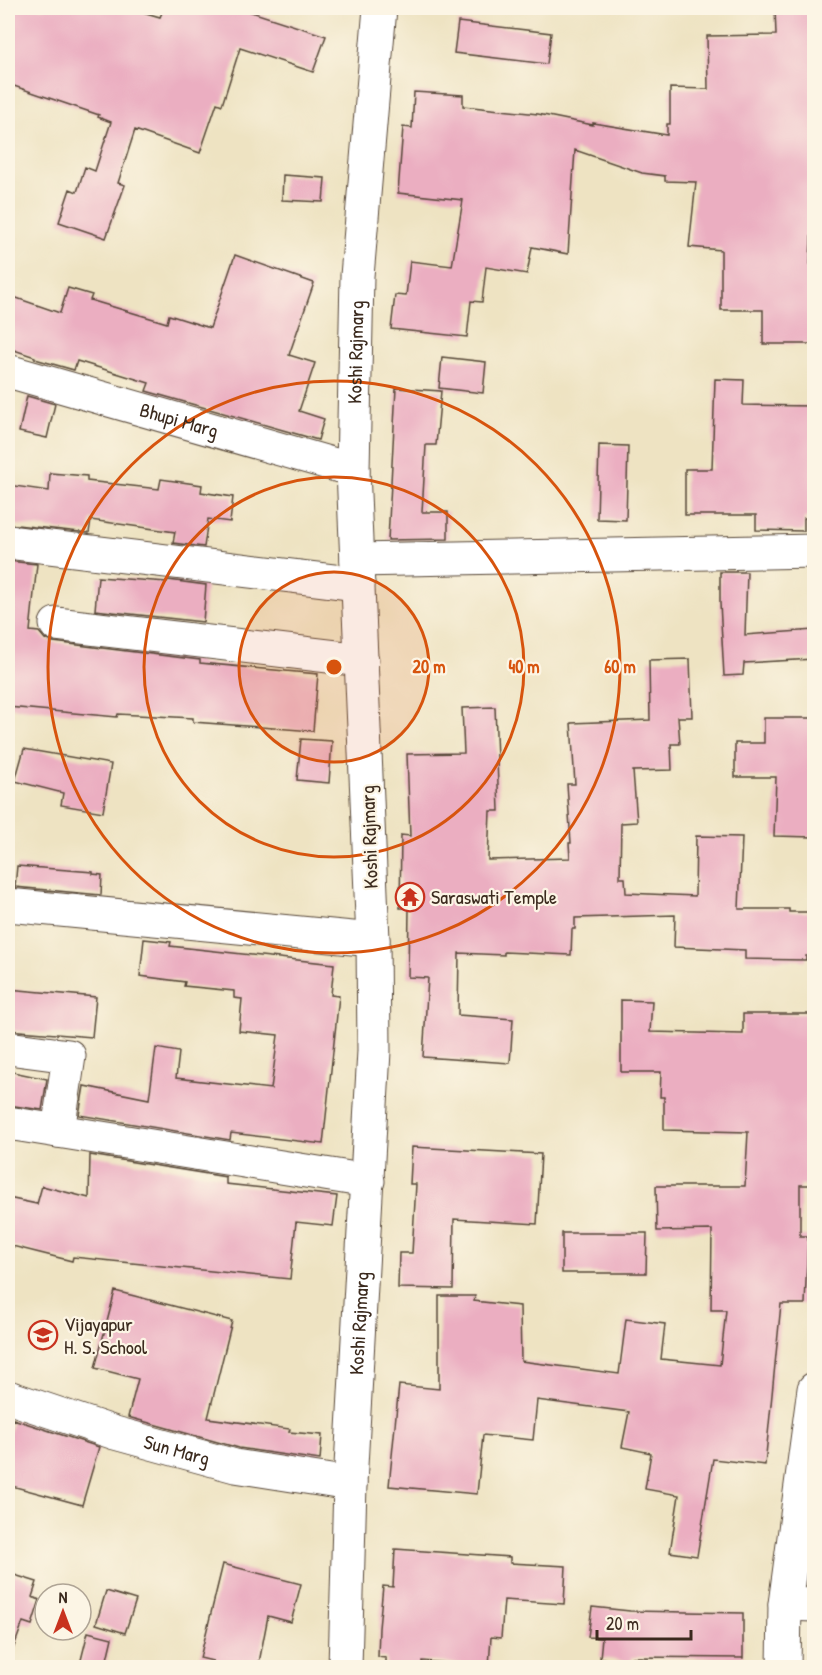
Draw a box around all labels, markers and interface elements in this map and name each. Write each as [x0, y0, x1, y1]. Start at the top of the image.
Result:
street label: Koshi Rajmarg [340, 300, 369, 404]
street label: Bhupi Marg [137, 396, 222, 444]
text: 20 m [413, 654, 445, 679]
text: 40 m [508, 654, 540, 679]
text: 60 m [604, 654, 636, 679]
centre of rings [324, 657, 344, 677]
street label: Koshi Rajmarg [353, 785, 384, 889]
temple icon: Saraswati Temple [394, 881, 426, 913]
place label: Saraswati Temple [431, 883, 557, 910]
street label: Koshi Rajmarg [342, 1271, 375, 1376]
place label: Vijayapur H. S. School [64, 1310, 148, 1360]
school or university icon: Vijayapur H. S. School [27, 1319, 59, 1351]
street label: Sun Marg [141, 1428, 213, 1471]
north arrow [33, 1582, 93, 1642]
text: N [59, 1586, 68, 1608]
scale bar [597, 1603, 692, 1641]
text: 20 m [606, 1611, 639, 1636]

